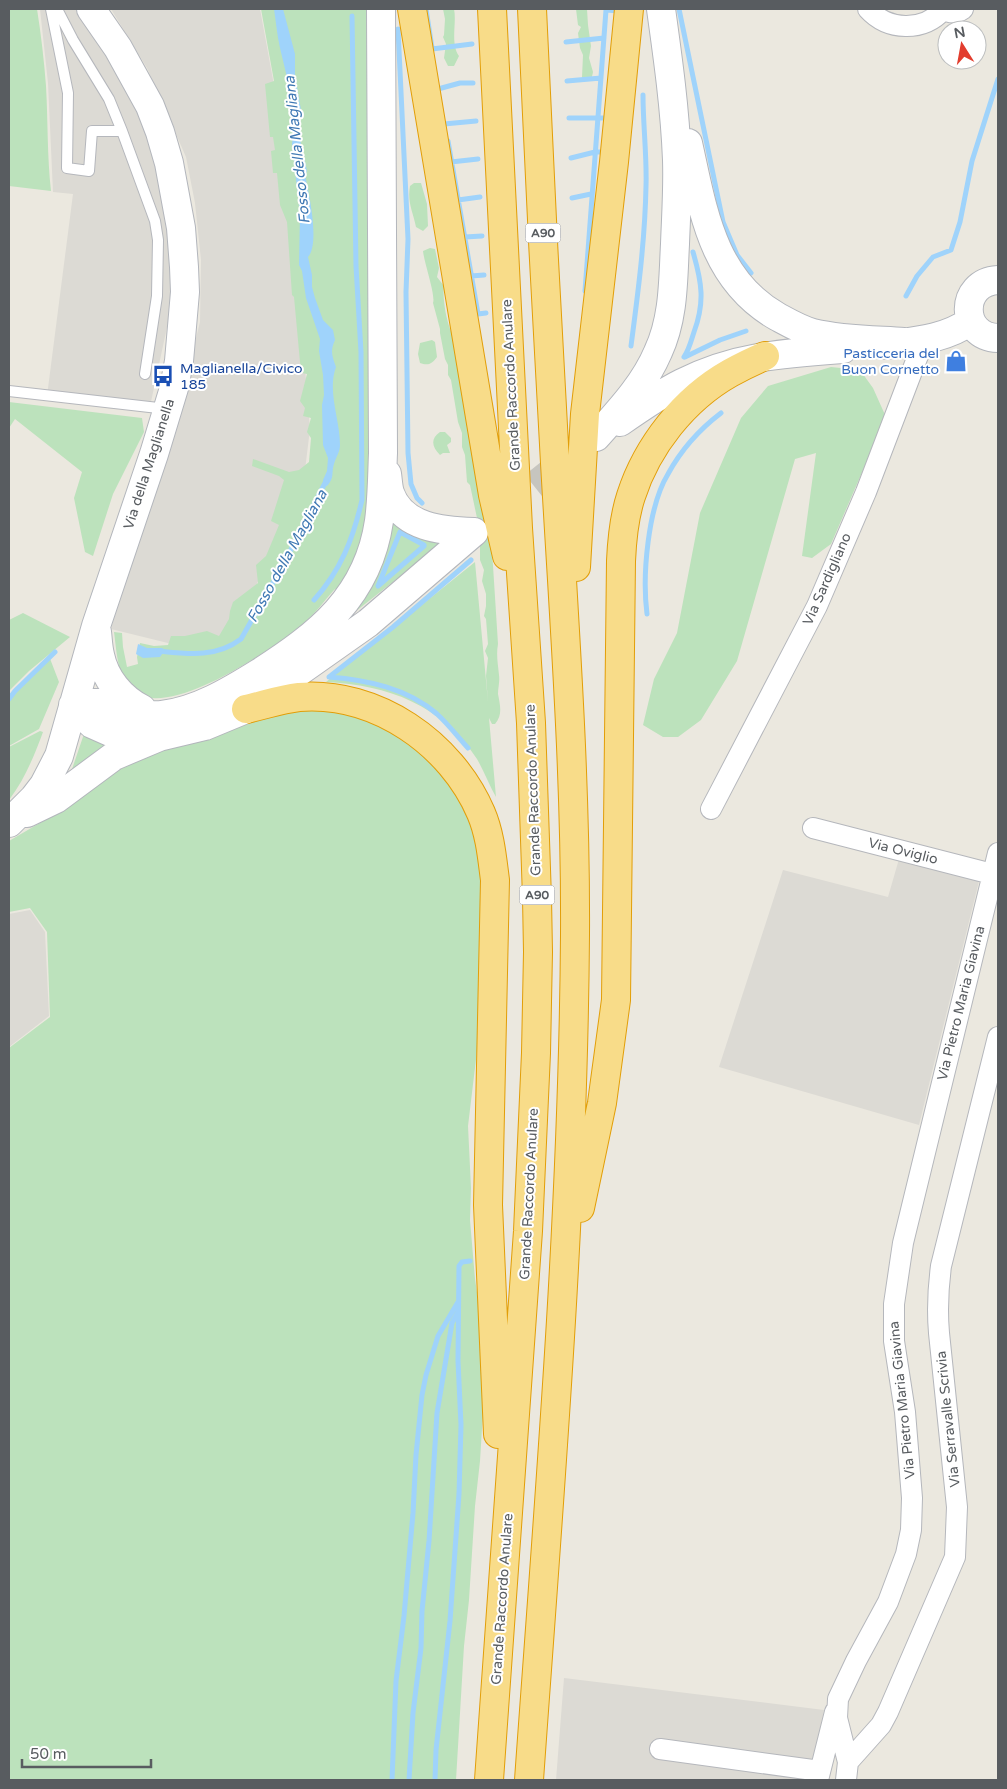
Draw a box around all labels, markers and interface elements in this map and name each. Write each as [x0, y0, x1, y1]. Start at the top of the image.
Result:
north arrow [937, 20, 987, 70]
text: N [952, 23, 967, 42]
water label: Fosso della Magliana [280, 75, 314, 225]
road number: A90 [526, 224, 560, 242]
street label: Grande Raccordo Anulare [498, 299, 524, 471]
place label: Pasticceria del Buon Cornetto [841, 345, 939, 378]
shop icon: Pasticceria del Buon Cornetto [943, 348, 969, 374]
place label: Maglianella/Civico 185 [180, 360, 303, 393]
bus stop icon: Maglianella/Civico 185 [150, 363, 176, 389]
street label: Via della Maglianella [120, 397, 178, 531]
water label: Fosso della Magliana [243, 486, 331, 625]
street label: Via Sardigliano [799, 530, 855, 628]
street label: Grande Raccordo Anulare [522, 704, 544, 876]
street label: Via Oviglio [866, 834, 940, 868]
road number: A90 [520, 886, 554, 904]
street label: Via Pietro Maria Giavina [934, 924, 988, 1082]
street label: Grande Raccordo Anulare [516, 1108, 542, 1280]
street label: Via Pietro Maria Giavina [885, 1320, 919, 1480]
street label: Via Serravalle Scrivia [932, 1350, 964, 1488]
street label: Grande Raccordo Anulare [488, 1513, 516, 1685]
scale bar [22, 1736, 151, 1768]
text: 50 m [30, 1745, 67, 1763]

